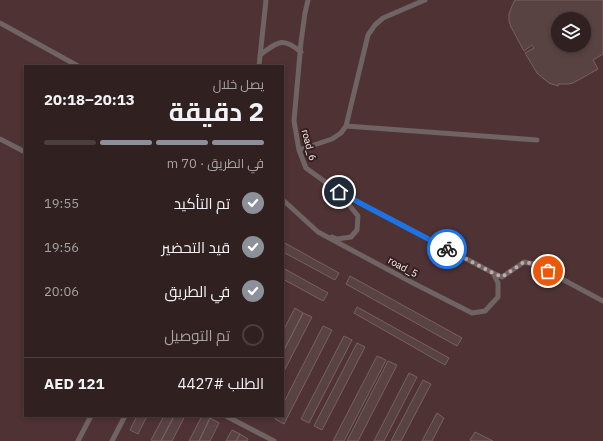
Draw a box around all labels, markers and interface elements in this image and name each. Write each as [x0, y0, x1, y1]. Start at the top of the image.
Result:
map controls [551, 12, 591, 52]
button: layers [551, 12, 591, 52]
text: يصل خلال [213, 76, 264, 93]
text: 20:13–20:18 [44, 90, 135, 109]
text: 2 دقيقة [169, 94, 264, 128]
street label: road_6 [299, 128, 319, 162]
text: في الطريق · 70 m [167, 155, 264, 172]
pin [322, 175, 356, 209]
icon: home [328, 181, 350, 203]
icon: check [242, 192, 264, 214]
text: تم التأكيد [174, 194, 230, 213]
text: 19:55 [44, 195, 79, 212]
courier [427, 229, 467, 269]
icon: check [242, 236, 264, 258]
text: قيد التحضير [162, 238, 230, 257]
icon: bike [436, 238, 458, 260]
text: 19:56 [44, 239, 79, 256]
street label: road_5 [386, 254, 420, 280]
pin [531, 254, 565, 288]
icon: bag [537, 260, 559, 282]
icon: check [242, 280, 264, 302]
text: في الطريق [165, 282, 230, 301]
text: 20:06 [44, 283, 79, 300]
text: تم التوصيل [164, 326, 230, 345]
text: AED 121 [44, 374, 104, 393]
text: الطلب #4427 [177, 374, 264, 393]

